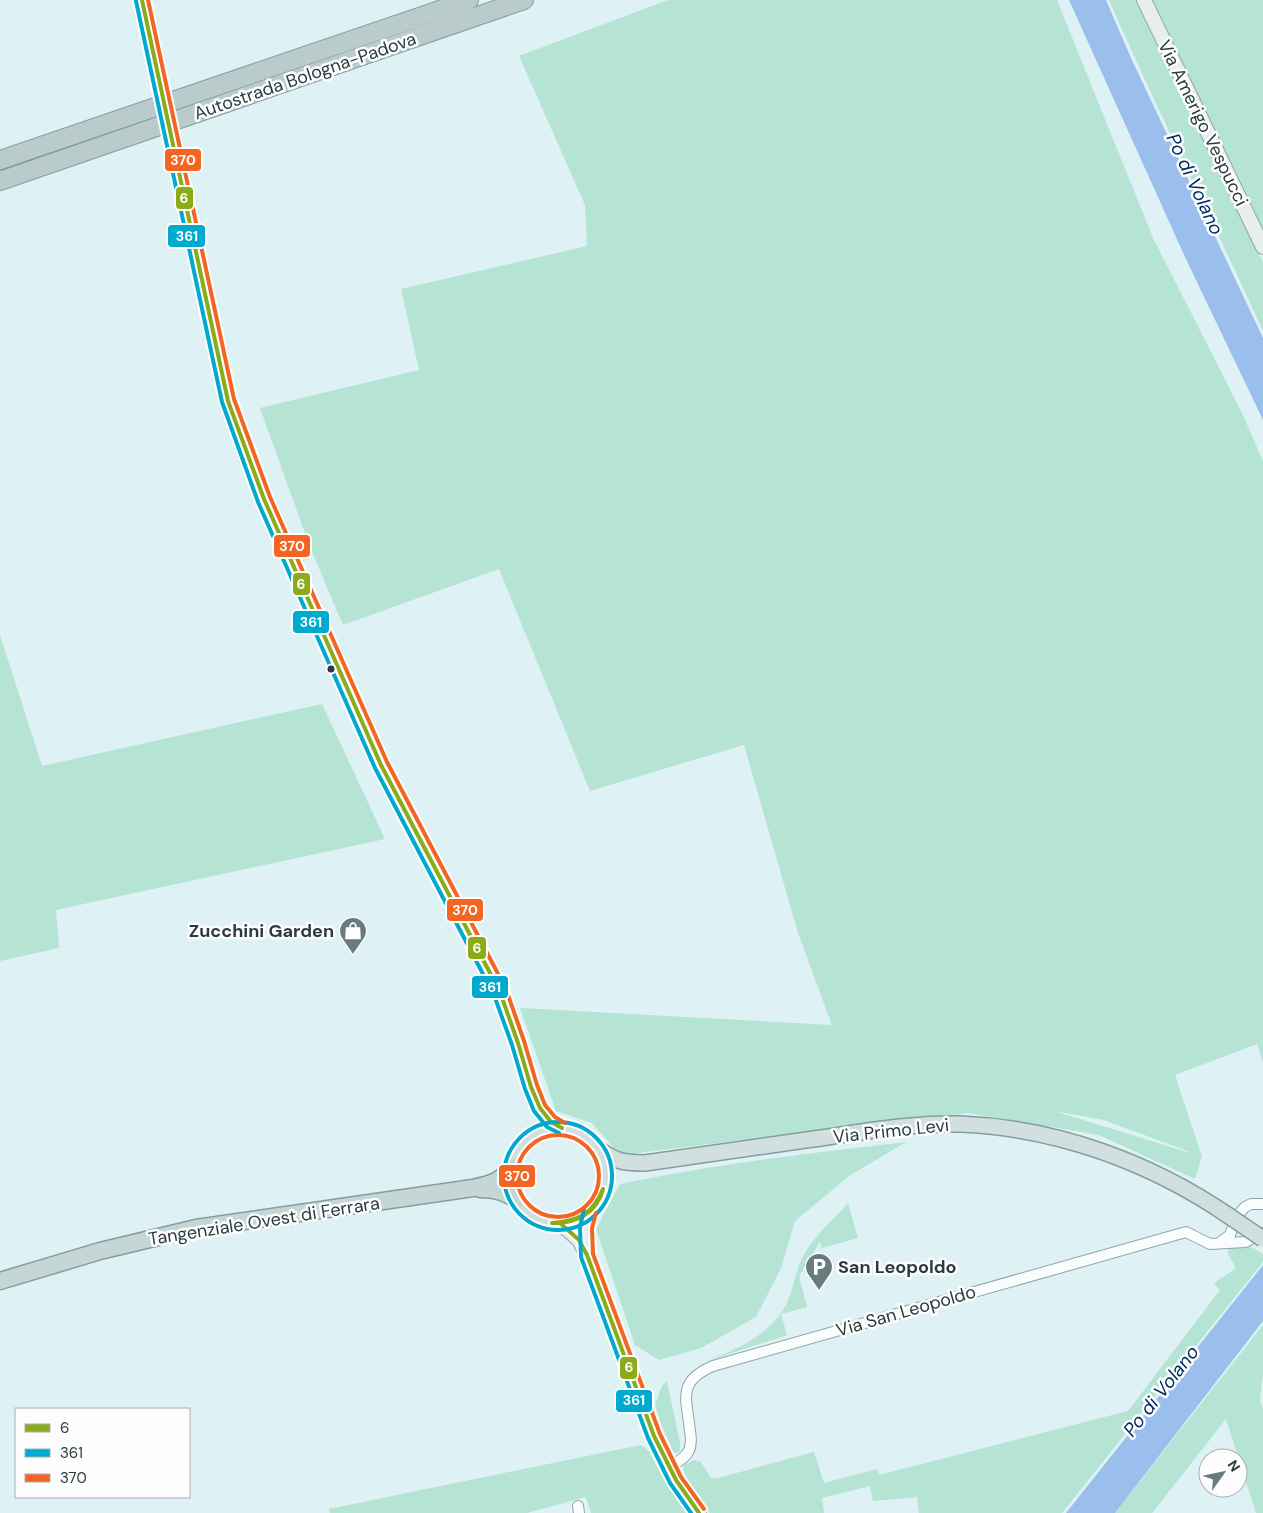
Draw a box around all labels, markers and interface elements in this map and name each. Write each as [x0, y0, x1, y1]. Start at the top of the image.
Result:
street label: Autostrada Bologna-Padova [191, 27, 419, 125]
street label: Via Amerigo Vespucci [1152, 36, 1254, 210]
water label: Po di Volano [1161, 129, 1229, 239]
line badge: 370 [164, 148, 202, 172]
text: 370 [170, 151, 196, 169]
line badge: 6 [175, 186, 194, 210]
text: 6 [180, 189, 189, 207]
line badge: 361 [167, 224, 206, 248]
text: 361 [176, 227, 198, 245]
line badge: 370 [273, 534, 311, 558]
text: 370 [279, 537, 305, 555]
line badge: 6 [292, 572, 311, 596]
text: 6 [297, 575, 306, 593]
line badge: 361 [292, 610, 330, 634]
text: 361 [300, 613, 322, 631]
unlabelled marker [326, 664, 336, 674]
line badge: 370 [446, 898, 484, 922]
text: 370 [452, 901, 478, 919]
shop icon: Zucchini Garden [338, 916, 368, 955]
place label: Zucchini Garden [189, 919, 334, 943]
line badge: 6 [467, 936, 487, 960]
text: 6 [473, 939, 482, 957]
line badge: 361 [471, 975, 509, 999]
text: 361 [479, 978, 501, 996]
street label: Via Primo Levi [832, 1113, 950, 1149]
line badge: 370 [498, 1164, 536, 1188]
text: 370 [504, 1167, 530, 1185]
street label: Tangenziale Ovest di Ferrara [147, 1191, 381, 1251]
parking icon: San Leopoldo [804, 1252, 834, 1291]
place label: San Leopoldo [838, 1255, 957, 1279]
street label: Via San Leopoldo [833, 1280, 979, 1342]
water label: Po di Volano [1118, 1340, 1204, 1442]
line badge: 6 [619, 1356, 638, 1380]
text: 6 [625, 1358, 634, 1376]
line badge: 361 [615, 1389, 653, 1413]
text: 361 [623, 1391, 645, 1409]
legend [15, 1408, 190, 1498]
text: 6 [60, 1418, 69, 1438]
text: 361 [60, 1443, 83, 1463]
north arrow [1198, 1448, 1248, 1498]
text: N [1224, 1457, 1244, 1475]
text: 370 [60, 1468, 87, 1488]

